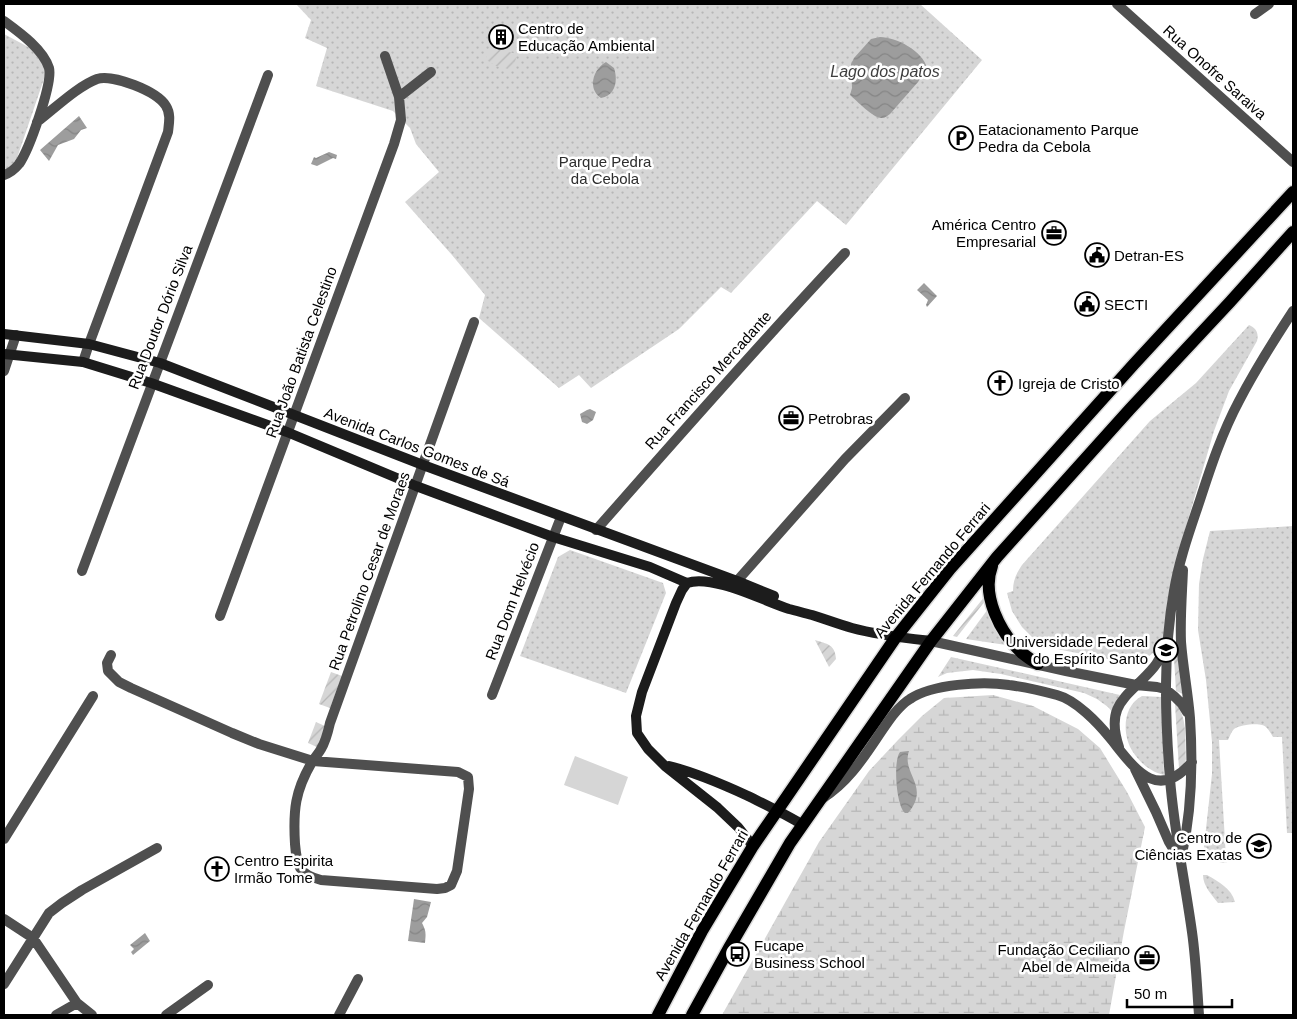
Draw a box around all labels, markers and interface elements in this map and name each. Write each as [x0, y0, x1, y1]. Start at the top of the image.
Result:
place label: Centro de Educação Ambiental [518, 20, 655, 54]
street label: Rua Onofre Saraiva [1160, 21, 1270, 123]
building icon: Centro de Educação Ambiental [488, 24, 514, 50]
water label: Lago dos patos [830, 63, 940, 80]
place label: Eatacionamento Parque Pedra da Cebola [978, 121, 1139, 155]
parking icon: Eatacionamento Parque Pedra da Cebola [948, 125, 974, 151]
park label: Parque Pedra da Cebola [559, 153, 652, 187]
place label: América Centro Empresarial [932, 216, 1036, 250]
office icon: América Centro Empresarial [1041, 220, 1067, 246]
street label: Rua Doutor Dório Silva [125, 242, 196, 392]
public building icon: Detran-ES [1084, 242, 1110, 268]
place label: Detran-ES [1114, 247, 1184, 264]
street label: Rua João Batista Celestino [262, 264, 340, 440]
public building icon: SECTI [1074, 291, 1100, 317]
place label: SECTI [1104, 296, 1148, 313]
street label: Rua Francisco Mercadante [641, 307, 775, 453]
church icon: Igreja de Cristo [987, 370, 1013, 396]
place label: Igreja de Cristo [1018, 375, 1120, 392]
street label: Avenida Carlos Gomes de Sá [322, 404, 513, 491]
office icon: Petrobras [778, 405, 804, 431]
place label: Petrobras [808, 410, 873, 427]
street label: Rua Petrolino Cesar de Moraes [325, 469, 413, 673]
street label: Avenida Fernando Ferrari [871, 499, 993, 641]
street label: Rua Dom Helvécio [482, 540, 542, 662]
place label: Universidade Federal do Espírito Santo [1005, 633, 1148, 667]
school or university icon: Universidade Federal do Espírito Santo [1153, 637, 1179, 663]
street label: Avenida Fernando Ferrari [651, 827, 751, 983]
place label: Centro de Ciências Exatas [1134, 829, 1242, 863]
school or university icon: Centro de Ciências Exatas [1246, 833, 1272, 859]
place label: Centro Espirita Irmão Tome [234, 852, 334, 886]
church icon: Centro Espirita Irmão Tome [204, 856, 230, 882]
place label: Fucape Business School [754, 937, 865, 971]
bus stop icon: Fucape Business School [724, 941, 750, 967]
place label: Fundação Ceciliano Abel de Almeida [997, 941, 1131, 975]
office icon: Fundação Ceciliano Abel de Almeida [1134, 945, 1160, 971]
scale bar [1127, 976, 1232, 1008]
text: 50 m [1134, 985, 1167, 1002]

